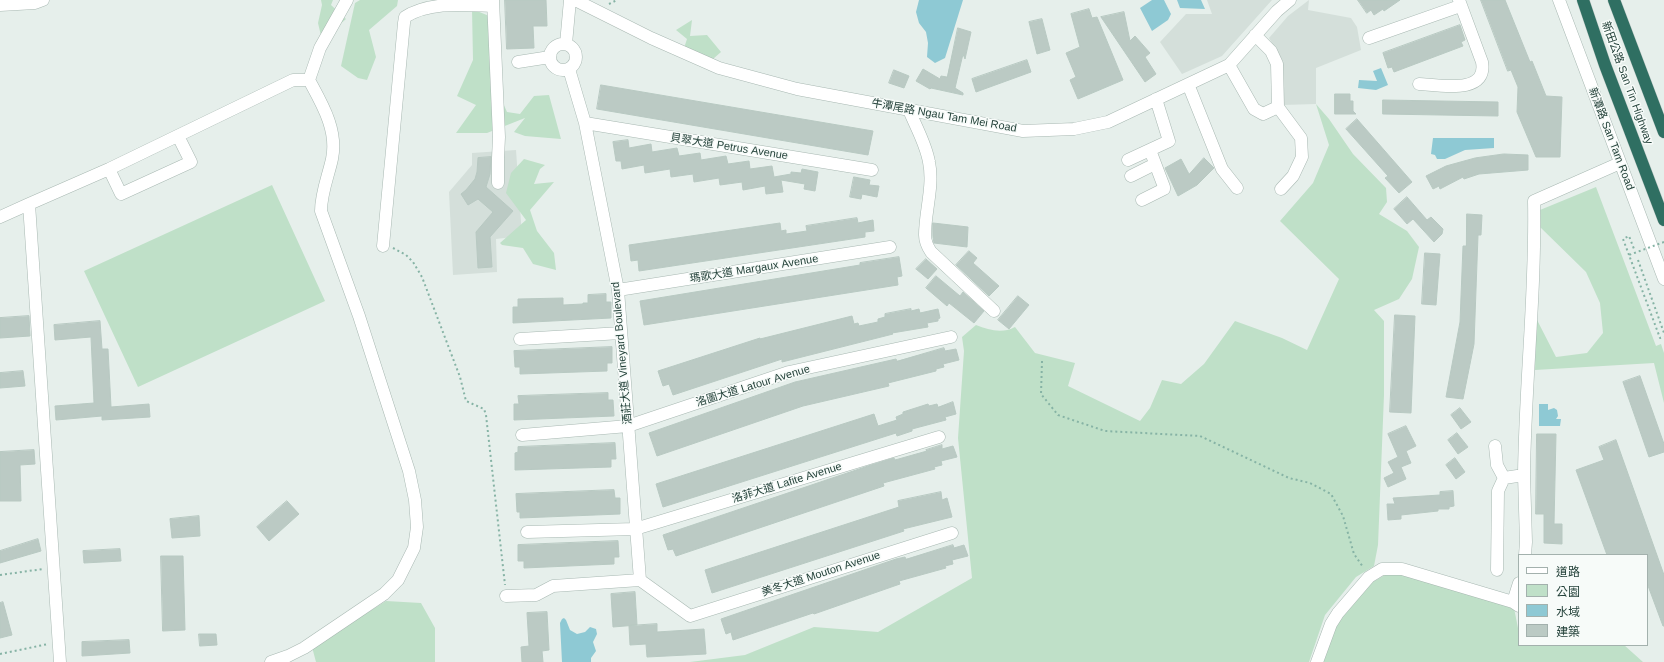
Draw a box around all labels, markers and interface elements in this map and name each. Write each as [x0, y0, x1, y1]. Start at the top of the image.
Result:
street label: 新田公路 San Tin Highway [1599, 20, 1655, 146]
street label: 新潭路 San Tam Road [1585, 86, 1637, 192]
street label: 牛潭尾路 Ngau Tam Mei Road [870, 97, 1018, 135]
street label: 貝翠大道 Petrus Avenue [669, 131, 789, 163]
street label: 瑪歌大道 Margaux Avenue [689, 252, 819, 286]
street label: 酒莊大道 Vineyard Boulevard [609, 281, 635, 425]
street label: 洛圖大道 Latour Avenue [694, 362, 812, 410]
street label: 洛菲大道 Lafite Avenue [730, 460, 844, 506]
street label: 美冬大道 Mouton Avenue [760, 549, 882, 599]
legend [1518, 554, 1648, 646]
text: 道路 [1556, 565, 1580, 579]
text: 公園 [1556, 585, 1580, 599]
text: 水域 [1556, 605, 1580, 619]
text: 建築 [1556, 625, 1580, 639]

